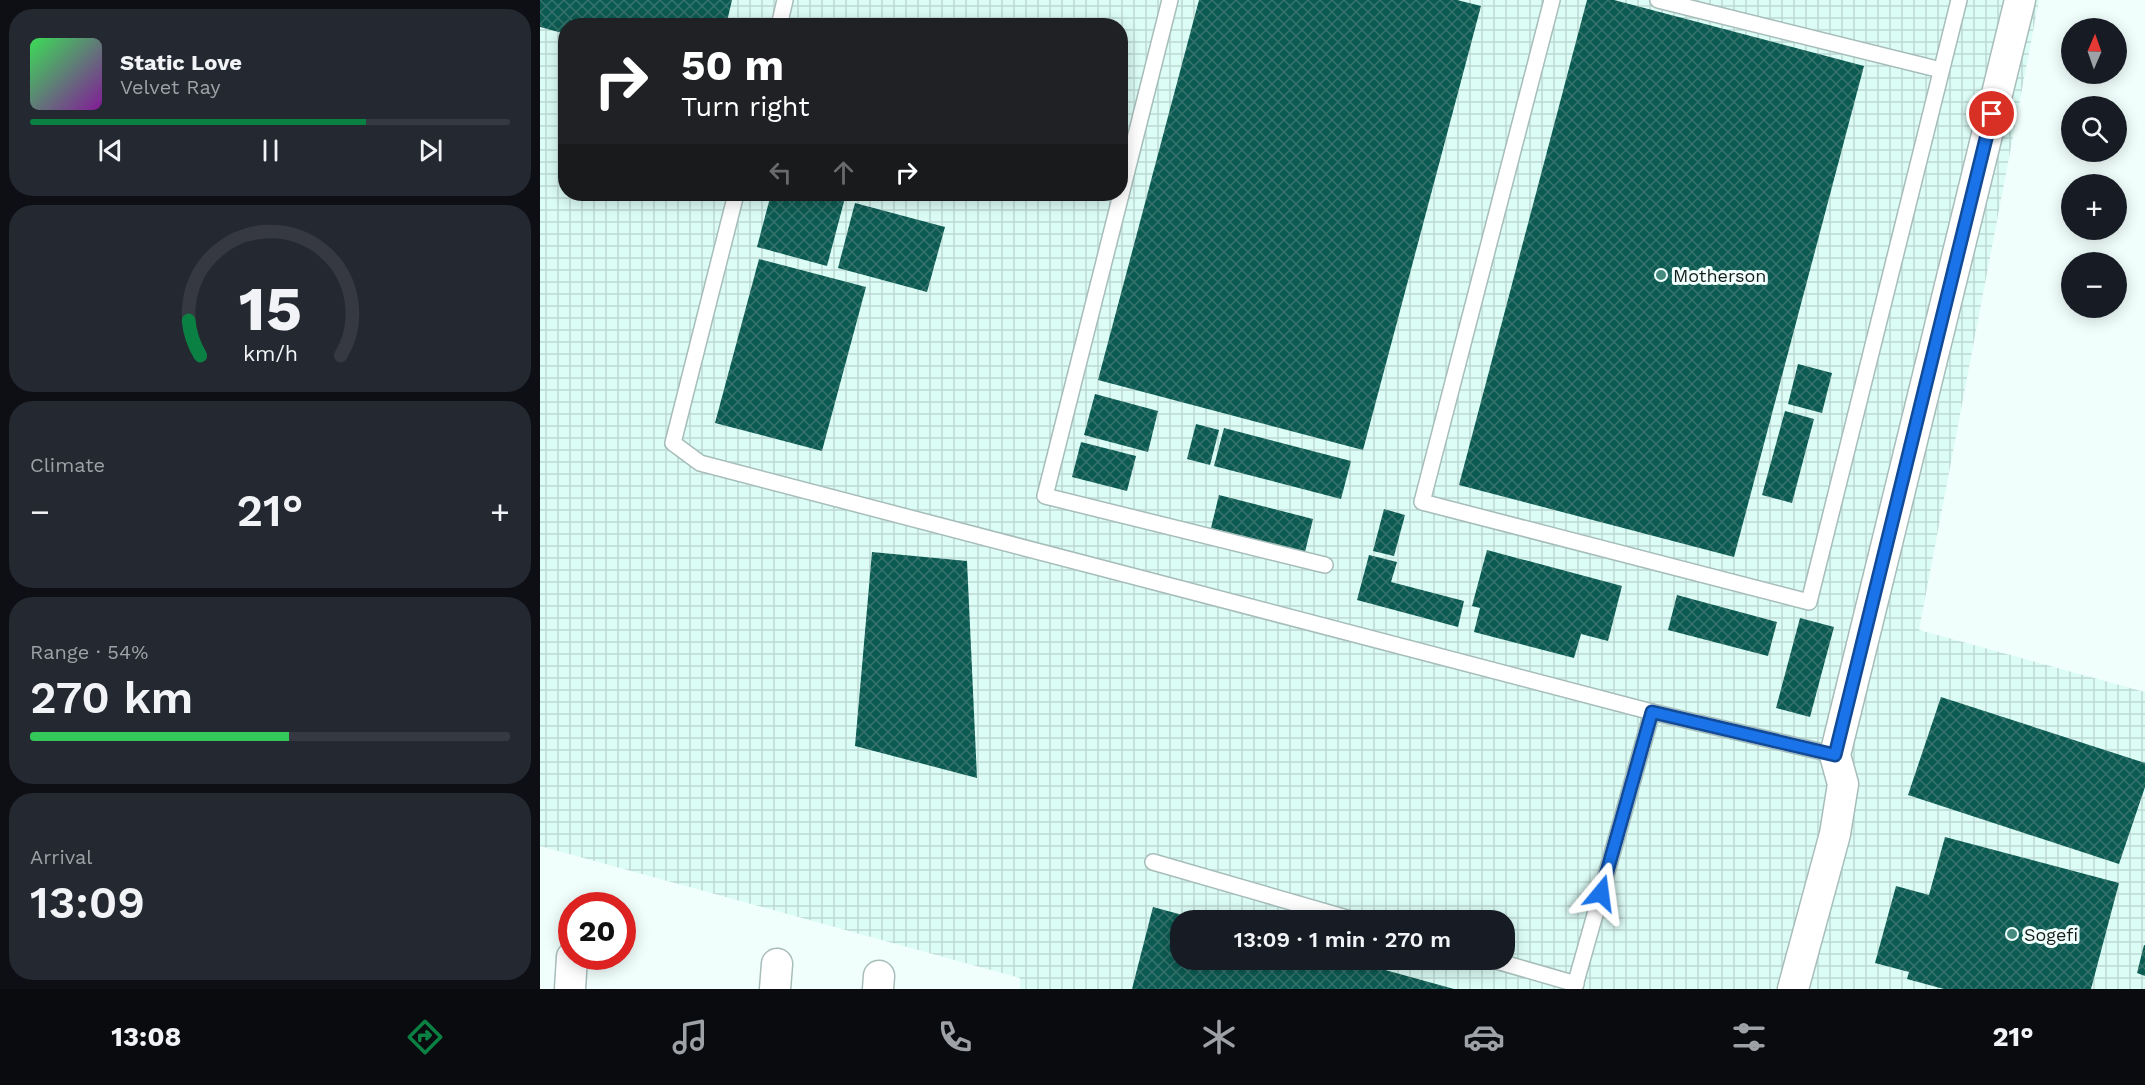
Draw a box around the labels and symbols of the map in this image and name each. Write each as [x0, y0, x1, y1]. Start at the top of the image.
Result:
north arrow [2061, 18, 2127, 84]
pin [1966, 88, 2017, 139]
place label: Motherson [1673, 265, 1766, 286]
marker: Motherson [1654, 268, 1668, 282]
position arrow [1569, 861, 1633, 925]
speed limit sign: 20 [558, 892, 636, 970]
place label: Sogefi [2024, 924, 2078, 945]
marker: Sogefi [2005, 927, 2019, 941]

